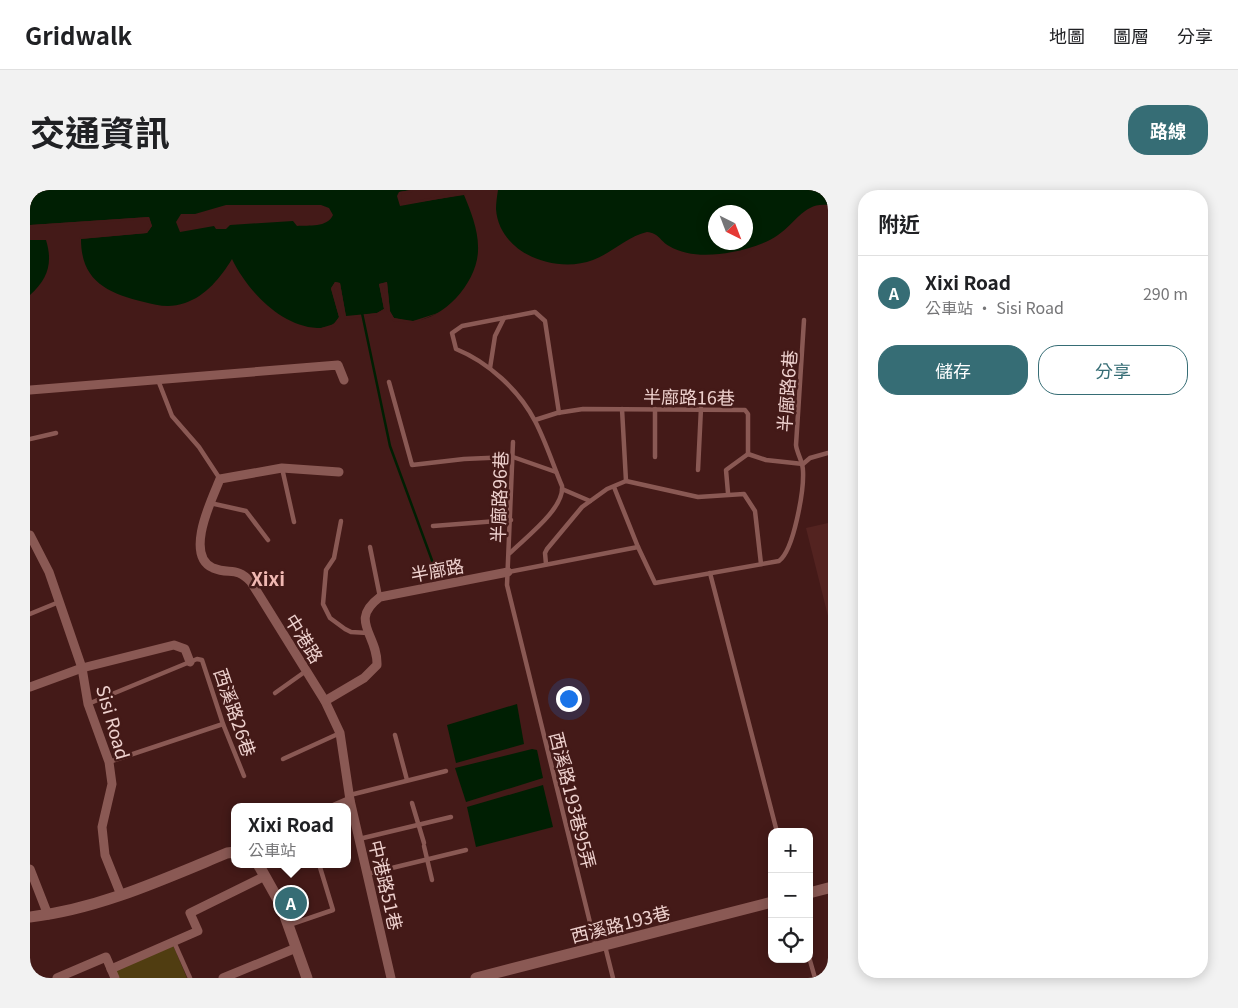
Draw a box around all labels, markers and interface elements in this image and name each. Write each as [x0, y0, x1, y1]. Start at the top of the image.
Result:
text: Gridwalk [25, 17, 132, 52]
text: 地圖 [1049, 22, 1085, 48]
text: 圖層 [1113, 22, 1149, 48]
text: 分享 [1177, 22, 1213, 48]
text: 交通資訊 [30, 105, 170, 156]
button: 路線 [1128, 105, 1208, 155]
north arrow [708, 205, 753, 250]
text: 附近 [878, 208, 920, 238]
text: Xixi Road [925, 268, 1011, 295]
text: A [889, 281, 899, 305]
text: 290 m [1143, 281, 1188, 305]
text: 公車站 · Sisi Road [925, 295, 1064, 319]
button: 儲存 [878, 345, 1028, 395]
button: 分享 [1038, 345, 1188, 395]
street label: 半廍路6巷 [770, 349, 802, 433]
street label: 半廍路16巷 [643, 382, 735, 410]
street label: 半廍路96巷 [483, 451, 513, 543]
street label: 半廍路 [408, 551, 466, 587]
district label: Xixi [251, 564, 285, 591]
street label: 中港路 [280, 608, 330, 668]
street label: 西溪路26巷 [209, 664, 263, 760]
street label: Sisi Road [91, 682, 137, 762]
your location [556, 686, 582, 712]
street label: 西溪路193巷95弄 [544, 729, 604, 871]
popup [231, 803, 351, 868]
text: Xixi Road [248, 810, 334, 837]
map controls [768, 828, 813, 963]
button: + [768, 828, 813, 873]
text: 公車站 [248, 837, 296, 861]
street label: 中港路51巷 [364, 837, 410, 933]
button: − [768, 873, 813, 918]
pin: A [275, 884, 307, 922]
street label: 西溪路193巷 [567, 898, 673, 948]
button: locate [768, 918, 813, 963]

